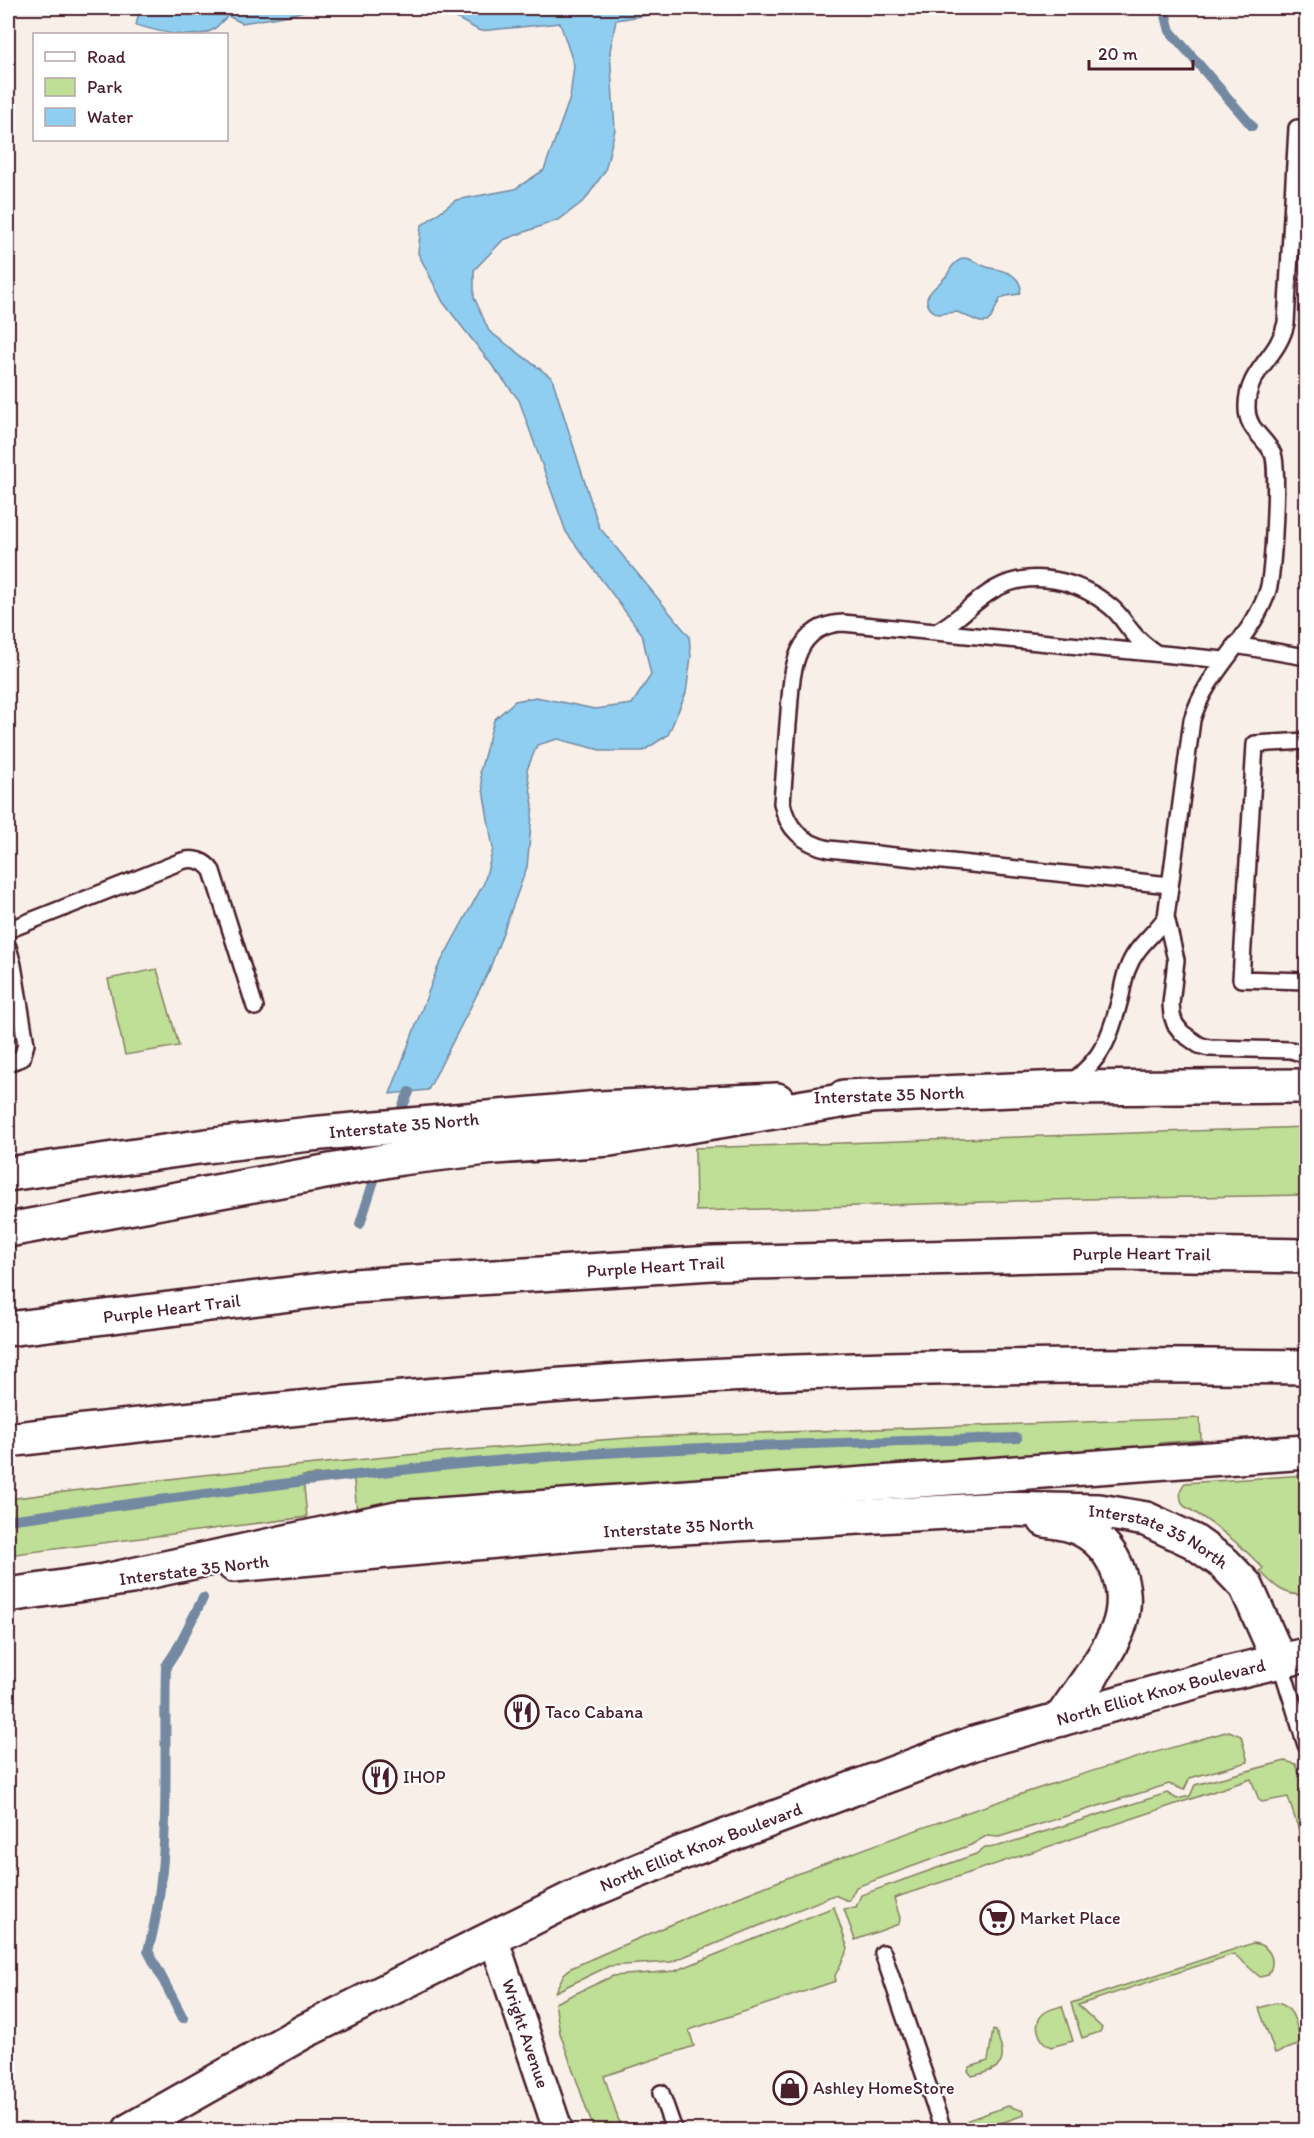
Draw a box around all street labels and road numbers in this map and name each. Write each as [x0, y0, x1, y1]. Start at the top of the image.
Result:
street label: Interstate 35 North [813, 1081, 965, 1109]
street label: Interstate 35 North [328, 1108, 480, 1143]
street label: Purple Heart Trail [1072, 1242, 1211, 1265]
street label: Purple Heart Trail [586, 1252, 725, 1282]
street label: Purple Heart Trail [102, 1289, 242, 1328]
street label: Interstate 35 North [1088, 1500, 1233, 1574]
street label: Interstate 35 North [603, 1512, 755, 1543]
street label: Interstate 35 North [118, 1550, 270, 1590]
street label: North Elliot Knox Boulevard [1054, 1654, 1268, 1731]
street label: North Elliot Knox Boulevard [597, 1798, 805, 1897]
street label: Wright Avenue [497, 1976, 554, 2091]

